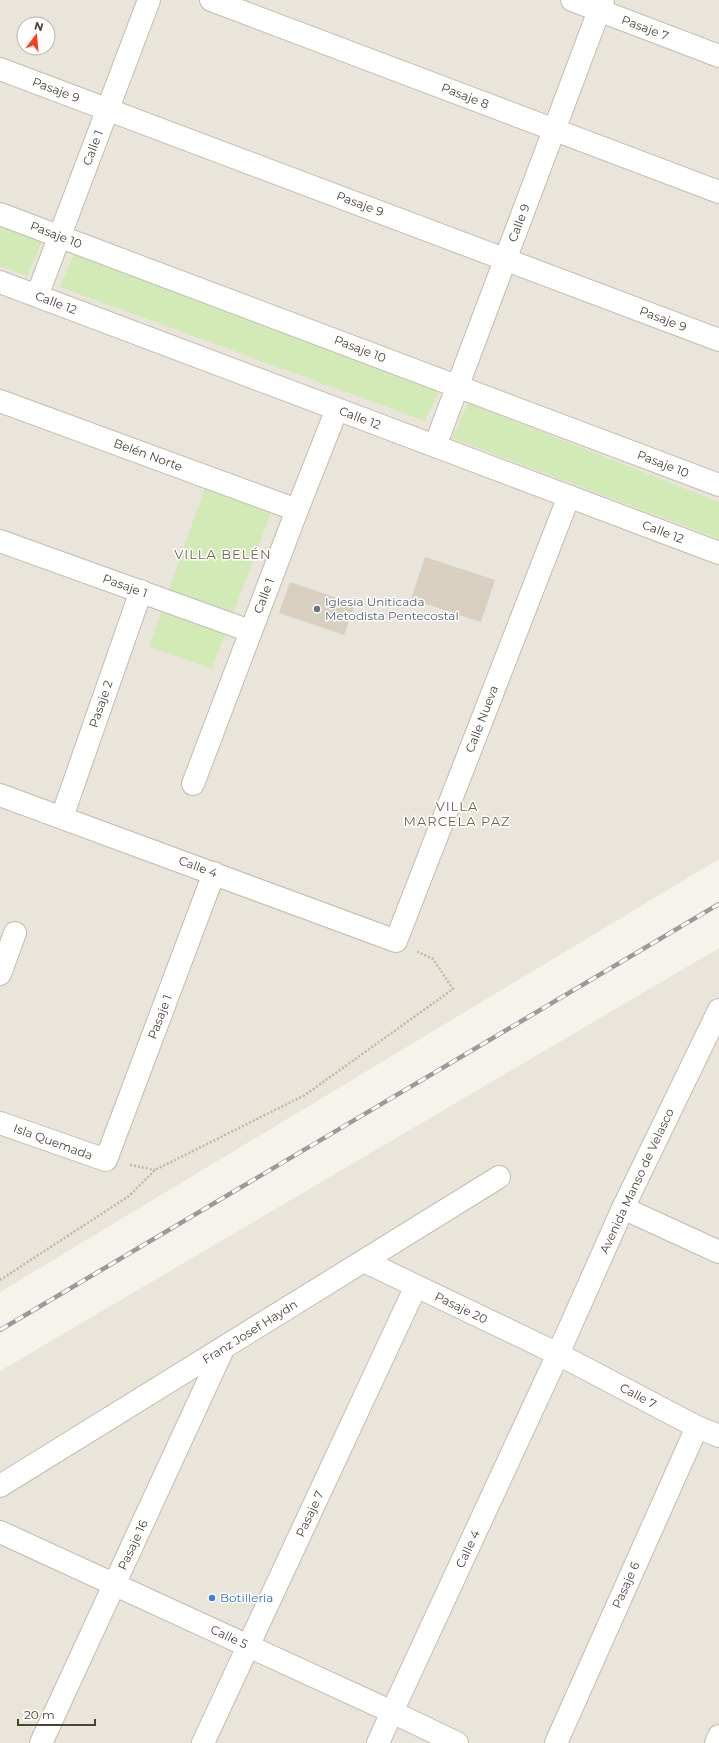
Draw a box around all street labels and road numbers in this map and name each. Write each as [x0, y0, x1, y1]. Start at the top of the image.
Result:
street label: Pasaje 7 [620, 12, 671, 43]
street label: Pasaje 9 [30, 74, 82, 105]
street label: Pasaje 8 [439, 80, 491, 112]
street label: Calle 1 [79, 128, 106, 168]
street label: Pasaje 9 [334, 188, 386, 219]
street label: Calle 9 [504, 202, 533, 244]
street label: Pasaje 10 [28, 218, 84, 251]
street label: Calle 12 [33, 288, 79, 317]
street label: Pasaje 9 [637, 303, 689, 334]
street label: Pasaje 10 [332, 332, 388, 365]
street label: Calle 12 [337, 403, 383, 432]
street label: Belén Norte [112, 435, 185, 474]
street label: Pasaje 10 [635, 447, 691, 480]
street label: Calle 12 [640, 517, 686, 546]
street label: Pasaje 1 [101, 571, 150, 601]
street label: Calle 1 [250, 576, 277, 616]
street label: Pasaje 2 [85, 678, 116, 729]
street label: Calle Nueva [462, 683, 501, 754]
street label: Calle 4 [177, 853, 220, 880]
street label: Pasaje 1 [144, 992, 175, 1041]
street label: Avenida Manso de Velasco [596, 1106, 677, 1256]
street label: Isla Quemada [11, 1120, 95, 1163]
street label: Pasaje 20 [432, 1288, 490, 1327]
street label: Franz Josef Haydn [199, 1296, 300, 1367]
street label: Calle 7 [617, 1380, 659, 1411]
street label: Pasaje 7 [292, 1488, 327, 1539]
street label: Pasaje 16 [114, 1517, 151, 1572]
street label: Calle 4 [452, 1527, 483, 1570]
street label: Pasaje 6 [609, 1559, 642, 1610]
street label: Calle 5 [208, 1621, 250, 1652]

